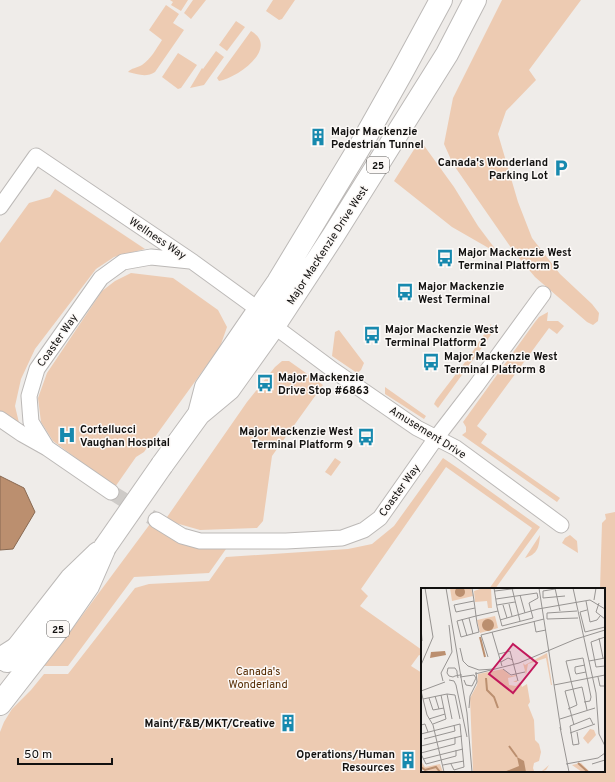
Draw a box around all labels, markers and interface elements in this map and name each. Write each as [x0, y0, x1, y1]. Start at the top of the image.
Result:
place label: Major Mackenzie Pedestrian Tunnel [331, 125, 424, 152]
building icon: Major Mackenzie Pedestrian Tunnel [308, 127, 328, 147]
place label: Canada's Wonderland Parking Lot [438, 156, 548, 183]
road number: 25 [367, 157, 389, 173]
parking icon: Canada's Wonderland Parking Lot [551, 158, 571, 178]
street label: Major MacKenzie Drive West [284, 184, 372, 308]
street label: Wellness Way [126, 215, 189, 263]
place label: Major Mackenzie West Terminal Platform 5 [458, 246, 572, 273]
bus stop icon: Major Mackenzie West Terminal Platform 5 [435, 248, 455, 268]
place label: Major Mackenzie West Terminal [418, 280, 504, 307]
bus stop icon: Major Mackenzie West Terminal [395, 282, 415, 302]
street label: Coaster Way [34, 311, 81, 370]
place label: Major Mackenzie West Terminal Platform 2 [385, 323, 499, 350]
bus stop icon: Major Mackenzie West Terminal Platform 2 [362, 325, 382, 345]
place label: Major Mackenzie West Terminal Platform 8 [444, 350, 558, 377]
bus stop icon: Major Mackenzie West Terminal Platform 8 [421, 352, 441, 372]
place label: Major Mackenzie Drive Stop #6863 [278, 371, 369, 398]
bus stop icon: Major Mackenzie Drive Stop #6863 [255, 373, 275, 393]
street label: Amusement Drive [386, 403, 469, 462]
place label: Cortellucci Vaughan Hospital [80, 423, 170, 450]
hospital icon: Cortellucci Vaughan Hospital [57, 425, 77, 445]
place label: Major Mackenzie West Terminal Platform 9 [239, 425, 353, 452]
bus stop icon: Major Mackenzie West Terminal Platform 9 [356, 427, 376, 447]
street label: Coaster Way [376, 461, 424, 520]
inset map [421, 588, 605, 772]
road number: 25 [47, 621, 69, 637]
park label: Canada's Wonderland [228, 665, 288, 692]
building icon: Maint/F&B/MKT/Creative [278, 713, 298, 733]
place label: Maint/F&B/MKT/Creative [145, 717, 275, 731]
scale bar [18, 740, 112, 766]
text: 50 m [24, 747, 52, 763]
place label: Operations/Human Resources [296, 748, 395, 775]
building icon: Operations/Human Resources [398, 750, 418, 770]

